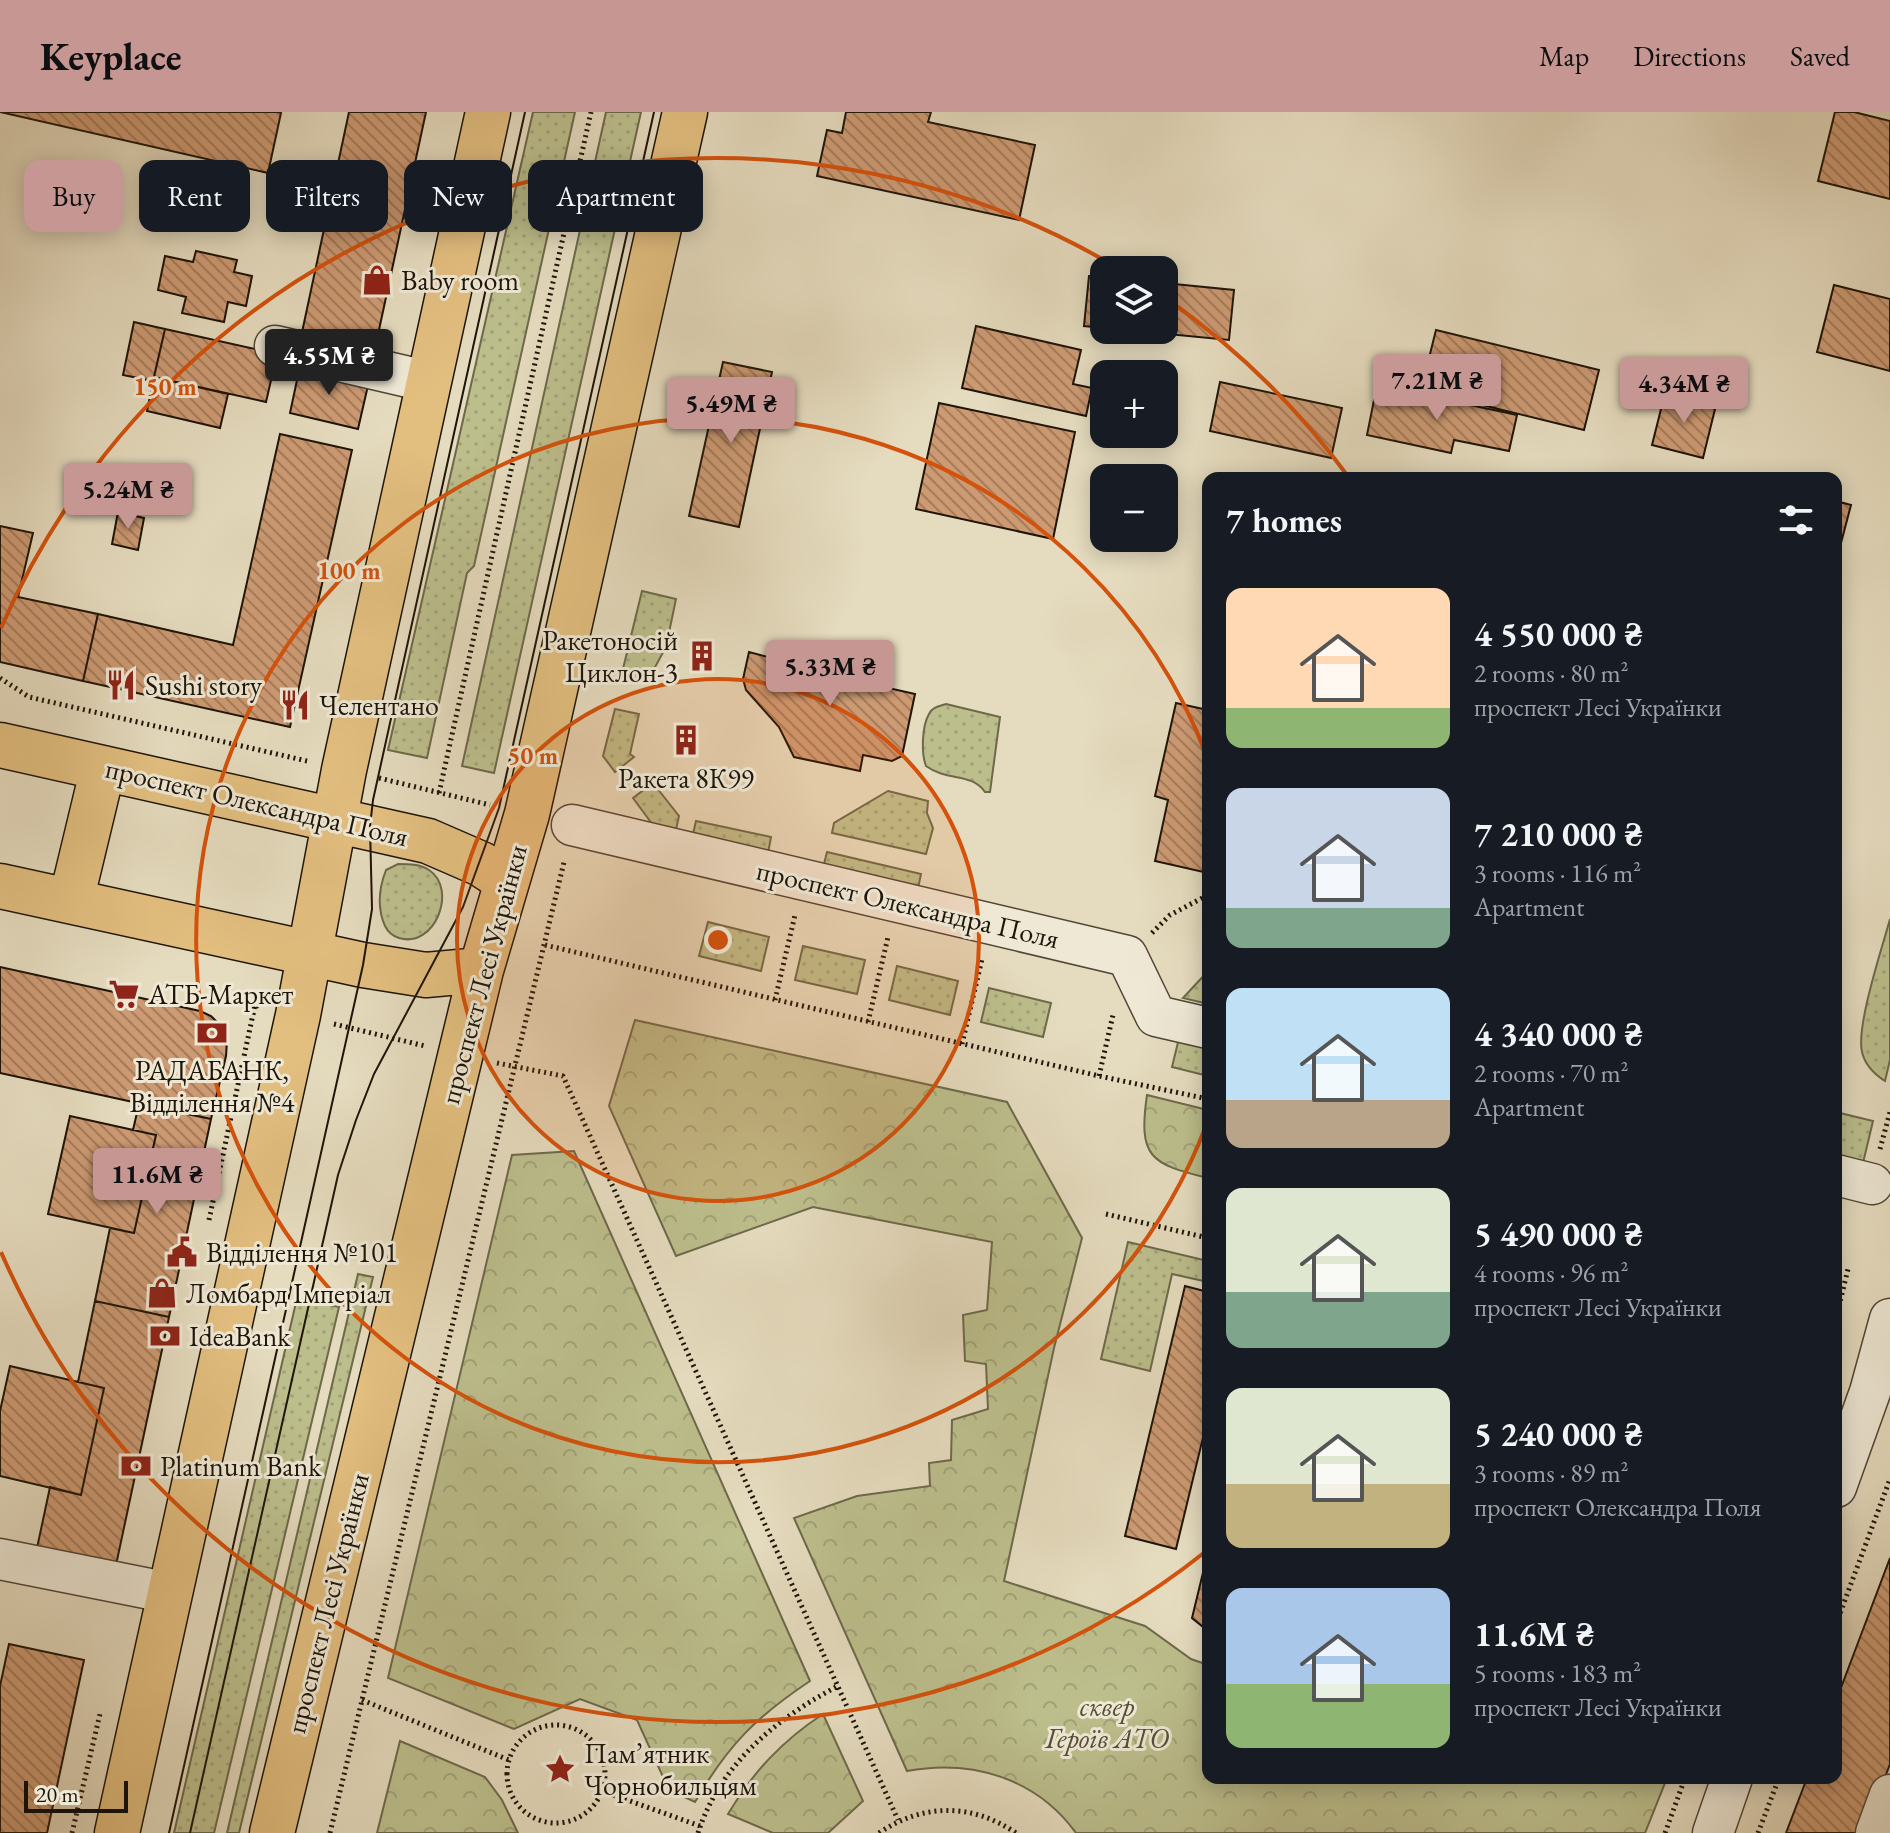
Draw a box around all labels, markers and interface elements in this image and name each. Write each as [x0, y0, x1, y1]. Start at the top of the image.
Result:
text: Keyplace [40, 32, 182, 81]
text: Map [1539, 38, 1589, 74]
text: Directions [1633, 38, 1746, 74]
text: Saved [1790, 38, 1850, 74]
chip: Buy [24, 160, 123, 232]
chip: Rent [139, 160, 250, 232]
chip: Filters [266, 160, 388, 232]
chip: New [404, 160, 512, 232]
chip: Apartment [528, 160, 703, 232]
map controls [1090, 256, 1178, 552]
button: layers [1090, 256, 1178, 344]
place label: Baby room [401, 262, 519, 298]
shop icon: Baby room [360, 263, 394, 297]
pin: 4.55M ₴ [255, 329, 403, 397]
text: 4.55M ₴ [283, 338, 375, 372]
pin: 7.21M ₴ [1363, 354, 1511, 422]
pin: 4.34M ₴ [1610, 357, 1758, 425]
button: + [1090, 360, 1178, 448]
text: 7.21M ₴ [1391, 363, 1483, 397]
text: 4.34M ₴ [1638, 366, 1730, 400]
text: 150 m [133, 371, 197, 402]
pin: 5.49M ₴ [657, 377, 805, 445]
text: 5.49M ₴ [685, 386, 777, 420]
pin: 5.24M ₴ [54, 463, 202, 531]
button: − [1090, 464, 1178, 552]
text: 5.24M ₴ [82, 472, 174, 506]
text: 7 homes [1226, 498, 1342, 542]
icon: filters [1774, 498, 1818, 542]
text: 100 m [317, 555, 381, 586]
text: 4 550 000 ₴ [1474, 612, 1643, 656]
icon: home [1290, 620, 1386, 716]
place label: Ракетоносій Циклон-3 [542, 622, 678, 690]
building icon: Ракетоносій Циклон-3 [685, 639, 719, 673]
pin: 5.33M ₴ [756, 640, 904, 708]
text: 5.33M ₴ [784, 649, 876, 683]
text: 2 rooms · 80 m² [1474, 656, 1629, 690]
place label: Sushi story [145, 667, 263, 703]
restaurant icon: Sushi story [104, 668, 138, 702]
place label: Челентано [319, 687, 439, 723]
restaurant icon: Челентано [278, 688, 312, 722]
text: проспект Лесі Українки [1474, 690, 1722, 724]
building icon: Ракета 8К99 [669, 723, 703, 757]
text: 50 m [508, 740, 558, 771]
street label: проспект Олександра Поля [102, 750, 412, 854]
place label: Ракета 8К99 [618, 760, 754, 796]
text: 7 210 000 ₴ [1474, 812, 1643, 856]
icon: home [1290, 820, 1386, 916]
street label: проспект Лесі Українки [431, 840, 535, 1108]
street label: проспект Олександра Поля [753, 852, 1063, 956]
text: 3 rooms · 116 m² [1474, 856, 1641, 890]
text: Apartment [1474, 890, 1584, 924]
centre of rings [704, 926, 732, 954]
place label: АТБ-Маркет [147, 976, 294, 1012]
supermarket icon: АТБ-Маркет [107, 977, 141, 1011]
text: 4 340 000 ₴ [1474, 1012, 1643, 1056]
bank icon: РАДАБАНК, Відділення №4 [195, 1016, 229, 1050]
icon: home [1290, 1020, 1386, 1116]
place label: РАДАБАНК, Відділення №4 [129, 1052, 295, 1120]
text: 2 rooms · 70 m² [1474, 1056, 1629, 1090]
text: Apartment [1474, 1090, 1584, 1124]
pin: 11.6M ₴ [83, 1148, 231, 1216]
text: 11.6M ₴ [111, 1157, 203, 1191]
text: 5 490 000 ₴ [1474, 1212, 1643, 1256]
icon: home [1290, 1220, 1386, 1316]
place label: Відділення №101 [206, 1234, 398, 1270]
public building icon: Відділення №101 [165, 1235, 199, 1269]
text: 4 rooms · 96 m² [1474, 1256, 1629, 1290]
place label: Ломбард Імперіал [186, 1275, 391, 1311]
shop icon: Ломбард Імперіал [145, 1276, 179, 1310]
text: проспект Лесі Українки [1474, 1290, 1722, 1324]
place label: IdeaBank [189, 1318, 291, 1354]
bank icon: IdeaBank [148, 1319, 182, 1353]
text: 5 240 000 ₴ [1474, 1412, 1643, 1456]
icon: home [1290, 1420, 1386, 1516]
place label: Platinum Bank [160, 1448, 322, 1484]
bank icon: Platinum Bank [119, 1449, 153, 1483]
text: 3 rooms · 89 m² [1474, 1456, 1629, 1490]
street label: проспект Лесі Українки [277, 1469, 377, 1737]
text: проспект Олександра Поля [1474, 1490, 1761, 1524]
text: 11.6M ₴ [1474, 1612, 1594, 1656]
icon: home [1290, 1620, 1386, 1716]
text: 5 rooms · 183 m² [1474, 1656, 1641, 1690]
park label: сквер Героїв АТО [1044, 1688, 1170, 1756]
text: проспект Лесі Українки [1474, 1690, 1722, 1724]
place label: Пам’ятник Чорнобильцям [584, 1735, 757, 1803]
place icon: Пам’ятник Чорнобильцям [543, 1752, 577, 1786]
scale bar [24, 1777, 128, 1813]
text: 20 m [36, 1780, 79, 1809]

